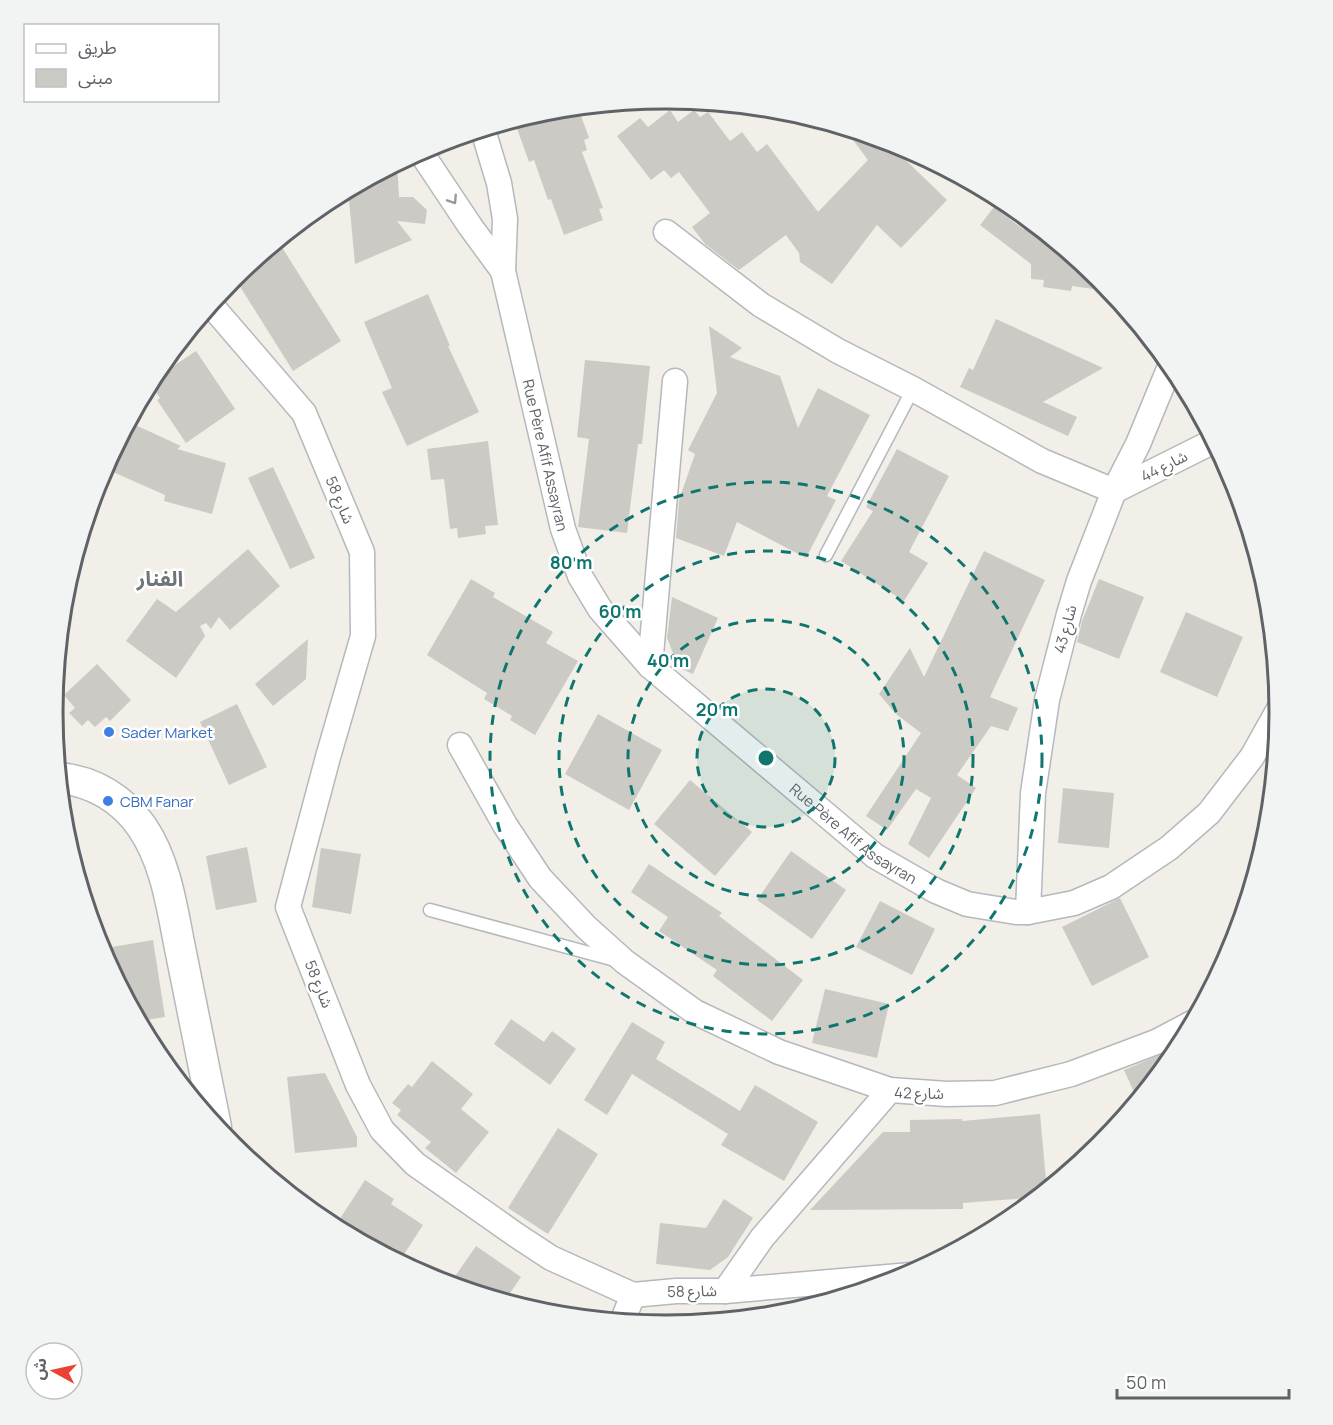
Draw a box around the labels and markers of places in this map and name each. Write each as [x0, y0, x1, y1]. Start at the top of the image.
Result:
place label: Sader Market [121, 722, 213, 743]
marker: Sader Market [102, 725, 116, 739]
centre of rings [756, 748, 776, 768]
place label: CBM Fanar [120, 791, 194, 812]
marker: CBM Fanar [101, 794, 115, 808]

